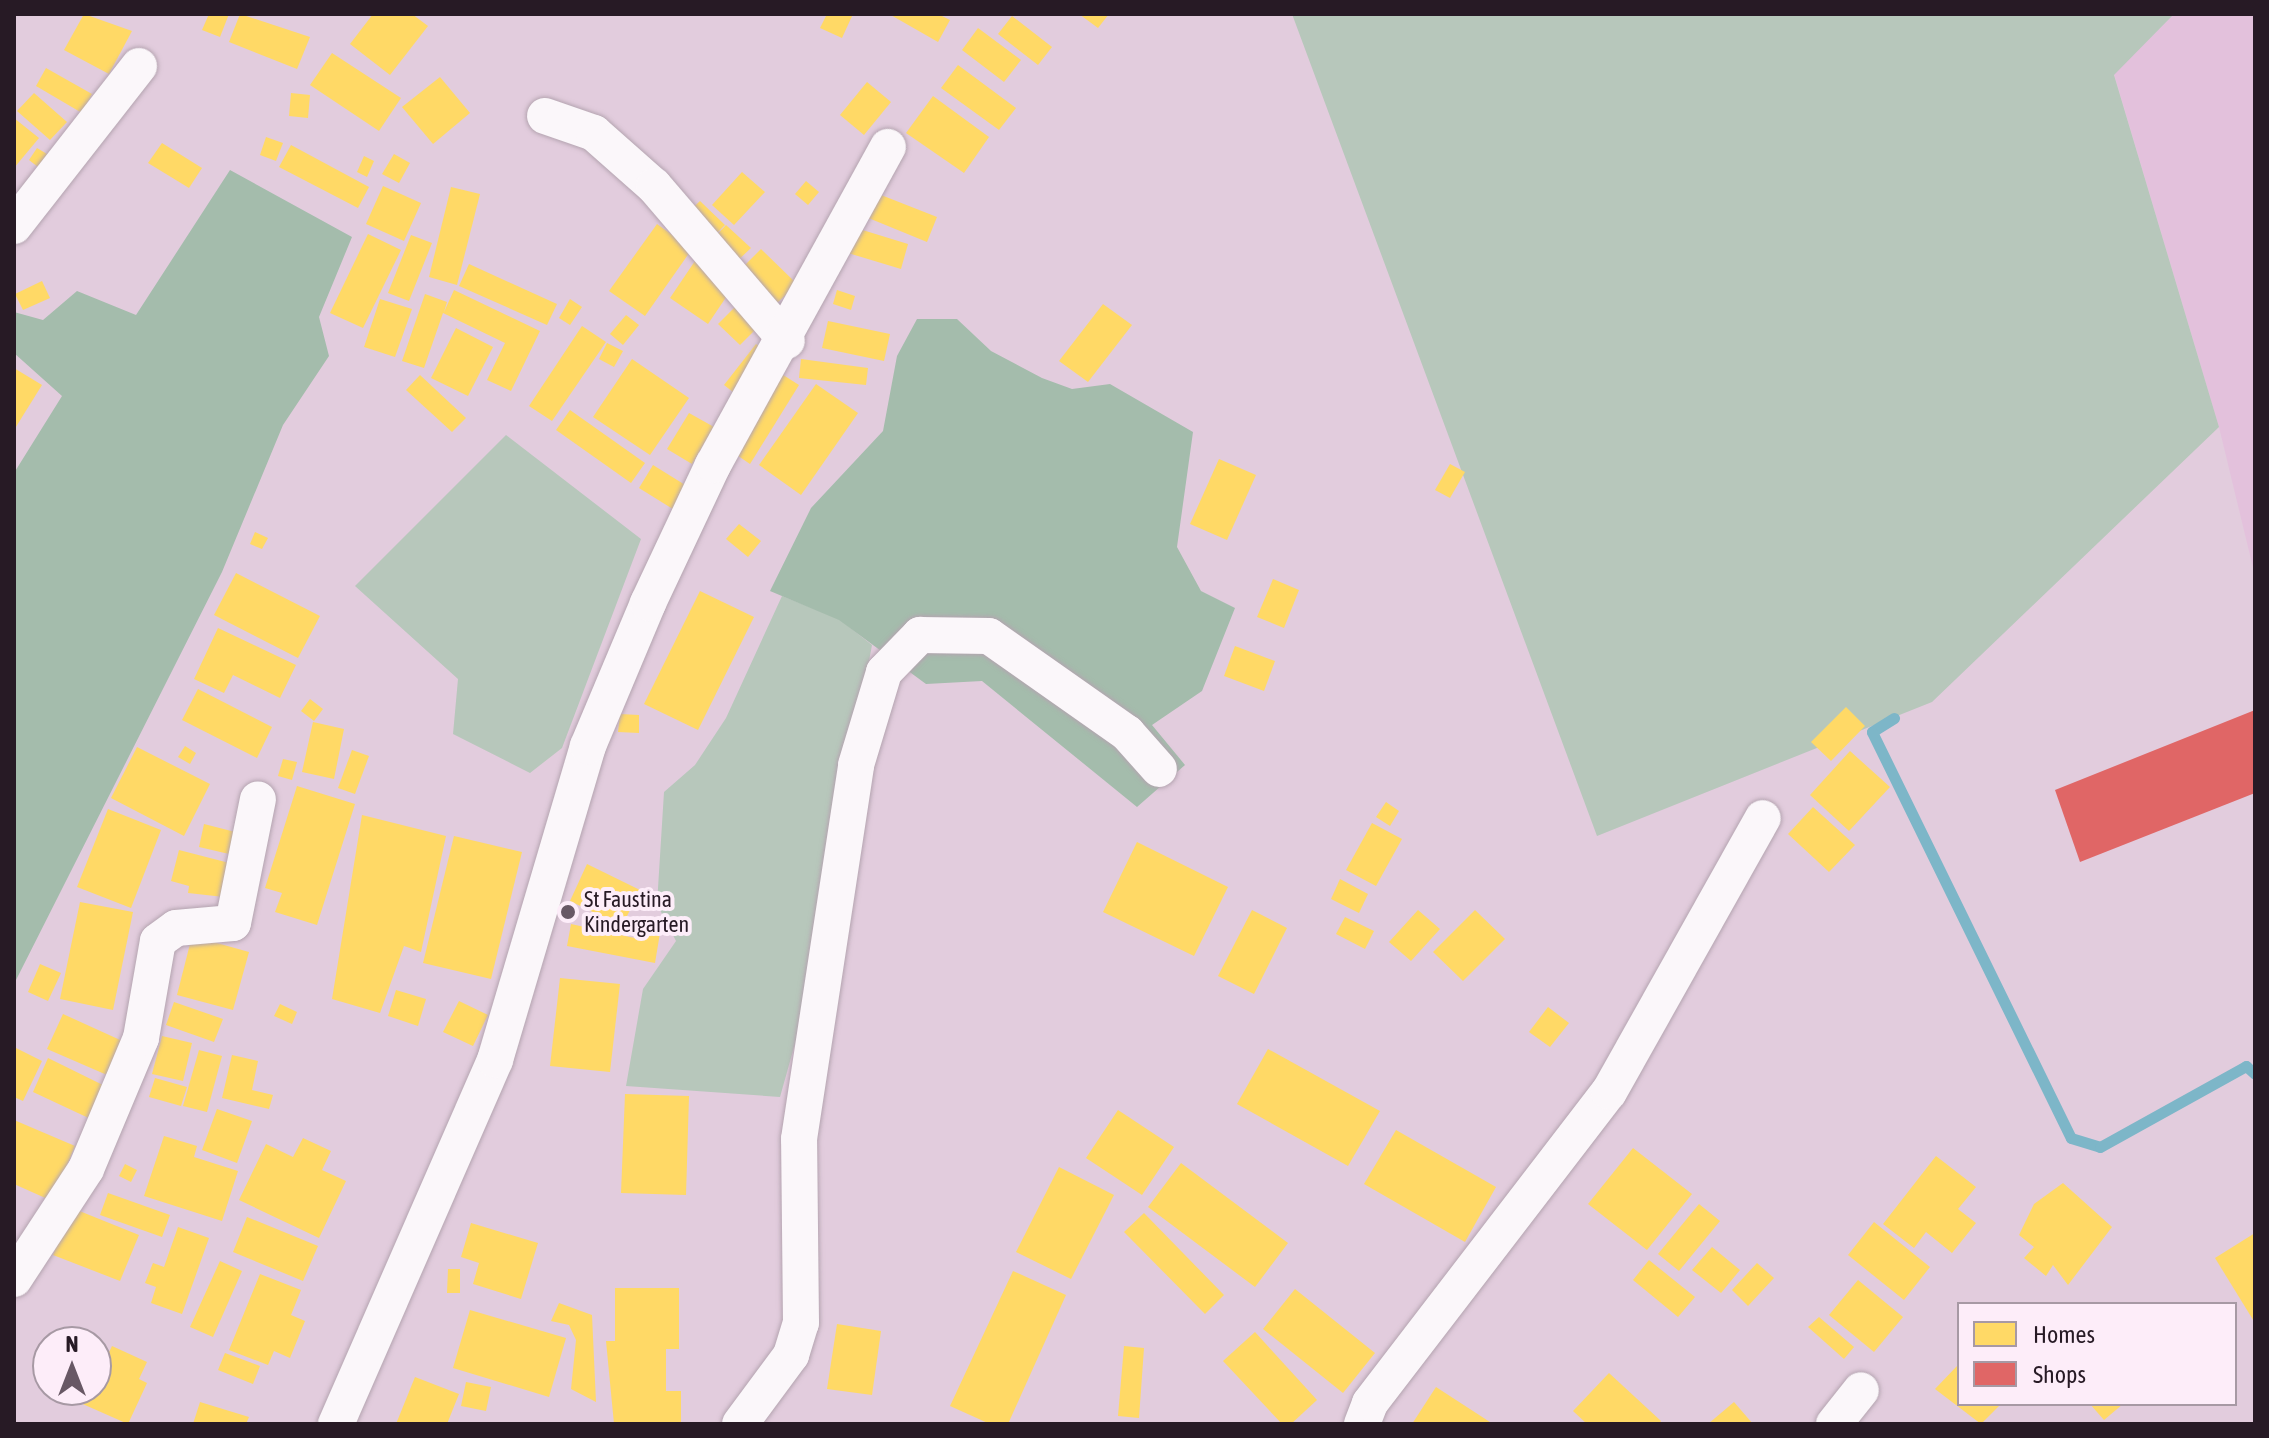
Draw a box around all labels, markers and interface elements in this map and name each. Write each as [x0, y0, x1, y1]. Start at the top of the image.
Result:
place label: St Faustina Kindergarten [584, 886, 689, 938]
marker: St Faustina Kindergarten [559, 903, 577, 921]
legend [1957, 1302, 2237, 1406]
text: Homes [2033, 1321, 2095, 1348]
north arrow [32, 1326, 112, 1406]
text: N [66, 1331, 78, 1357]
text: Shops [2033, 1361, 2086, 1388]

